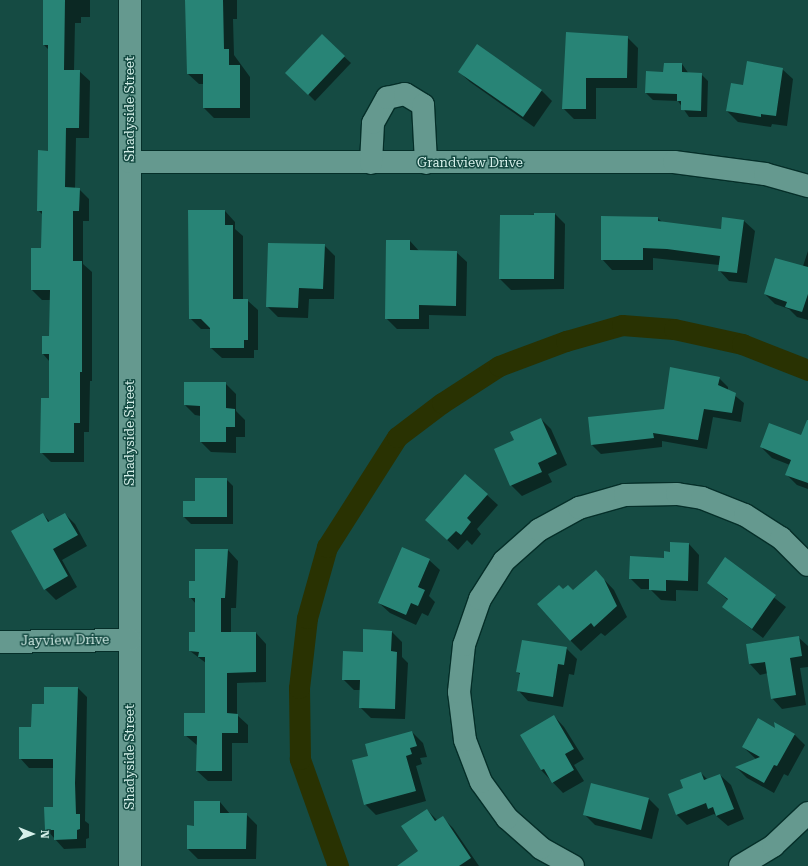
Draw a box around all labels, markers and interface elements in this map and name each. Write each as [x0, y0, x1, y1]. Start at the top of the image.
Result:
street label: Shadyside Street [122, 56, 138, 162]
street label: Grandview Drive [417, 155, 523, 171]
street label: Shadyside Street [122, 380, 138, 486]
street label: Jayview Drive [21, 632, 109, 650]
street label: Shadyside Street [122, 704, 138, 810]
north arrow [12, 814, 52, 854]
text: N [38, 830, 51, 839]

